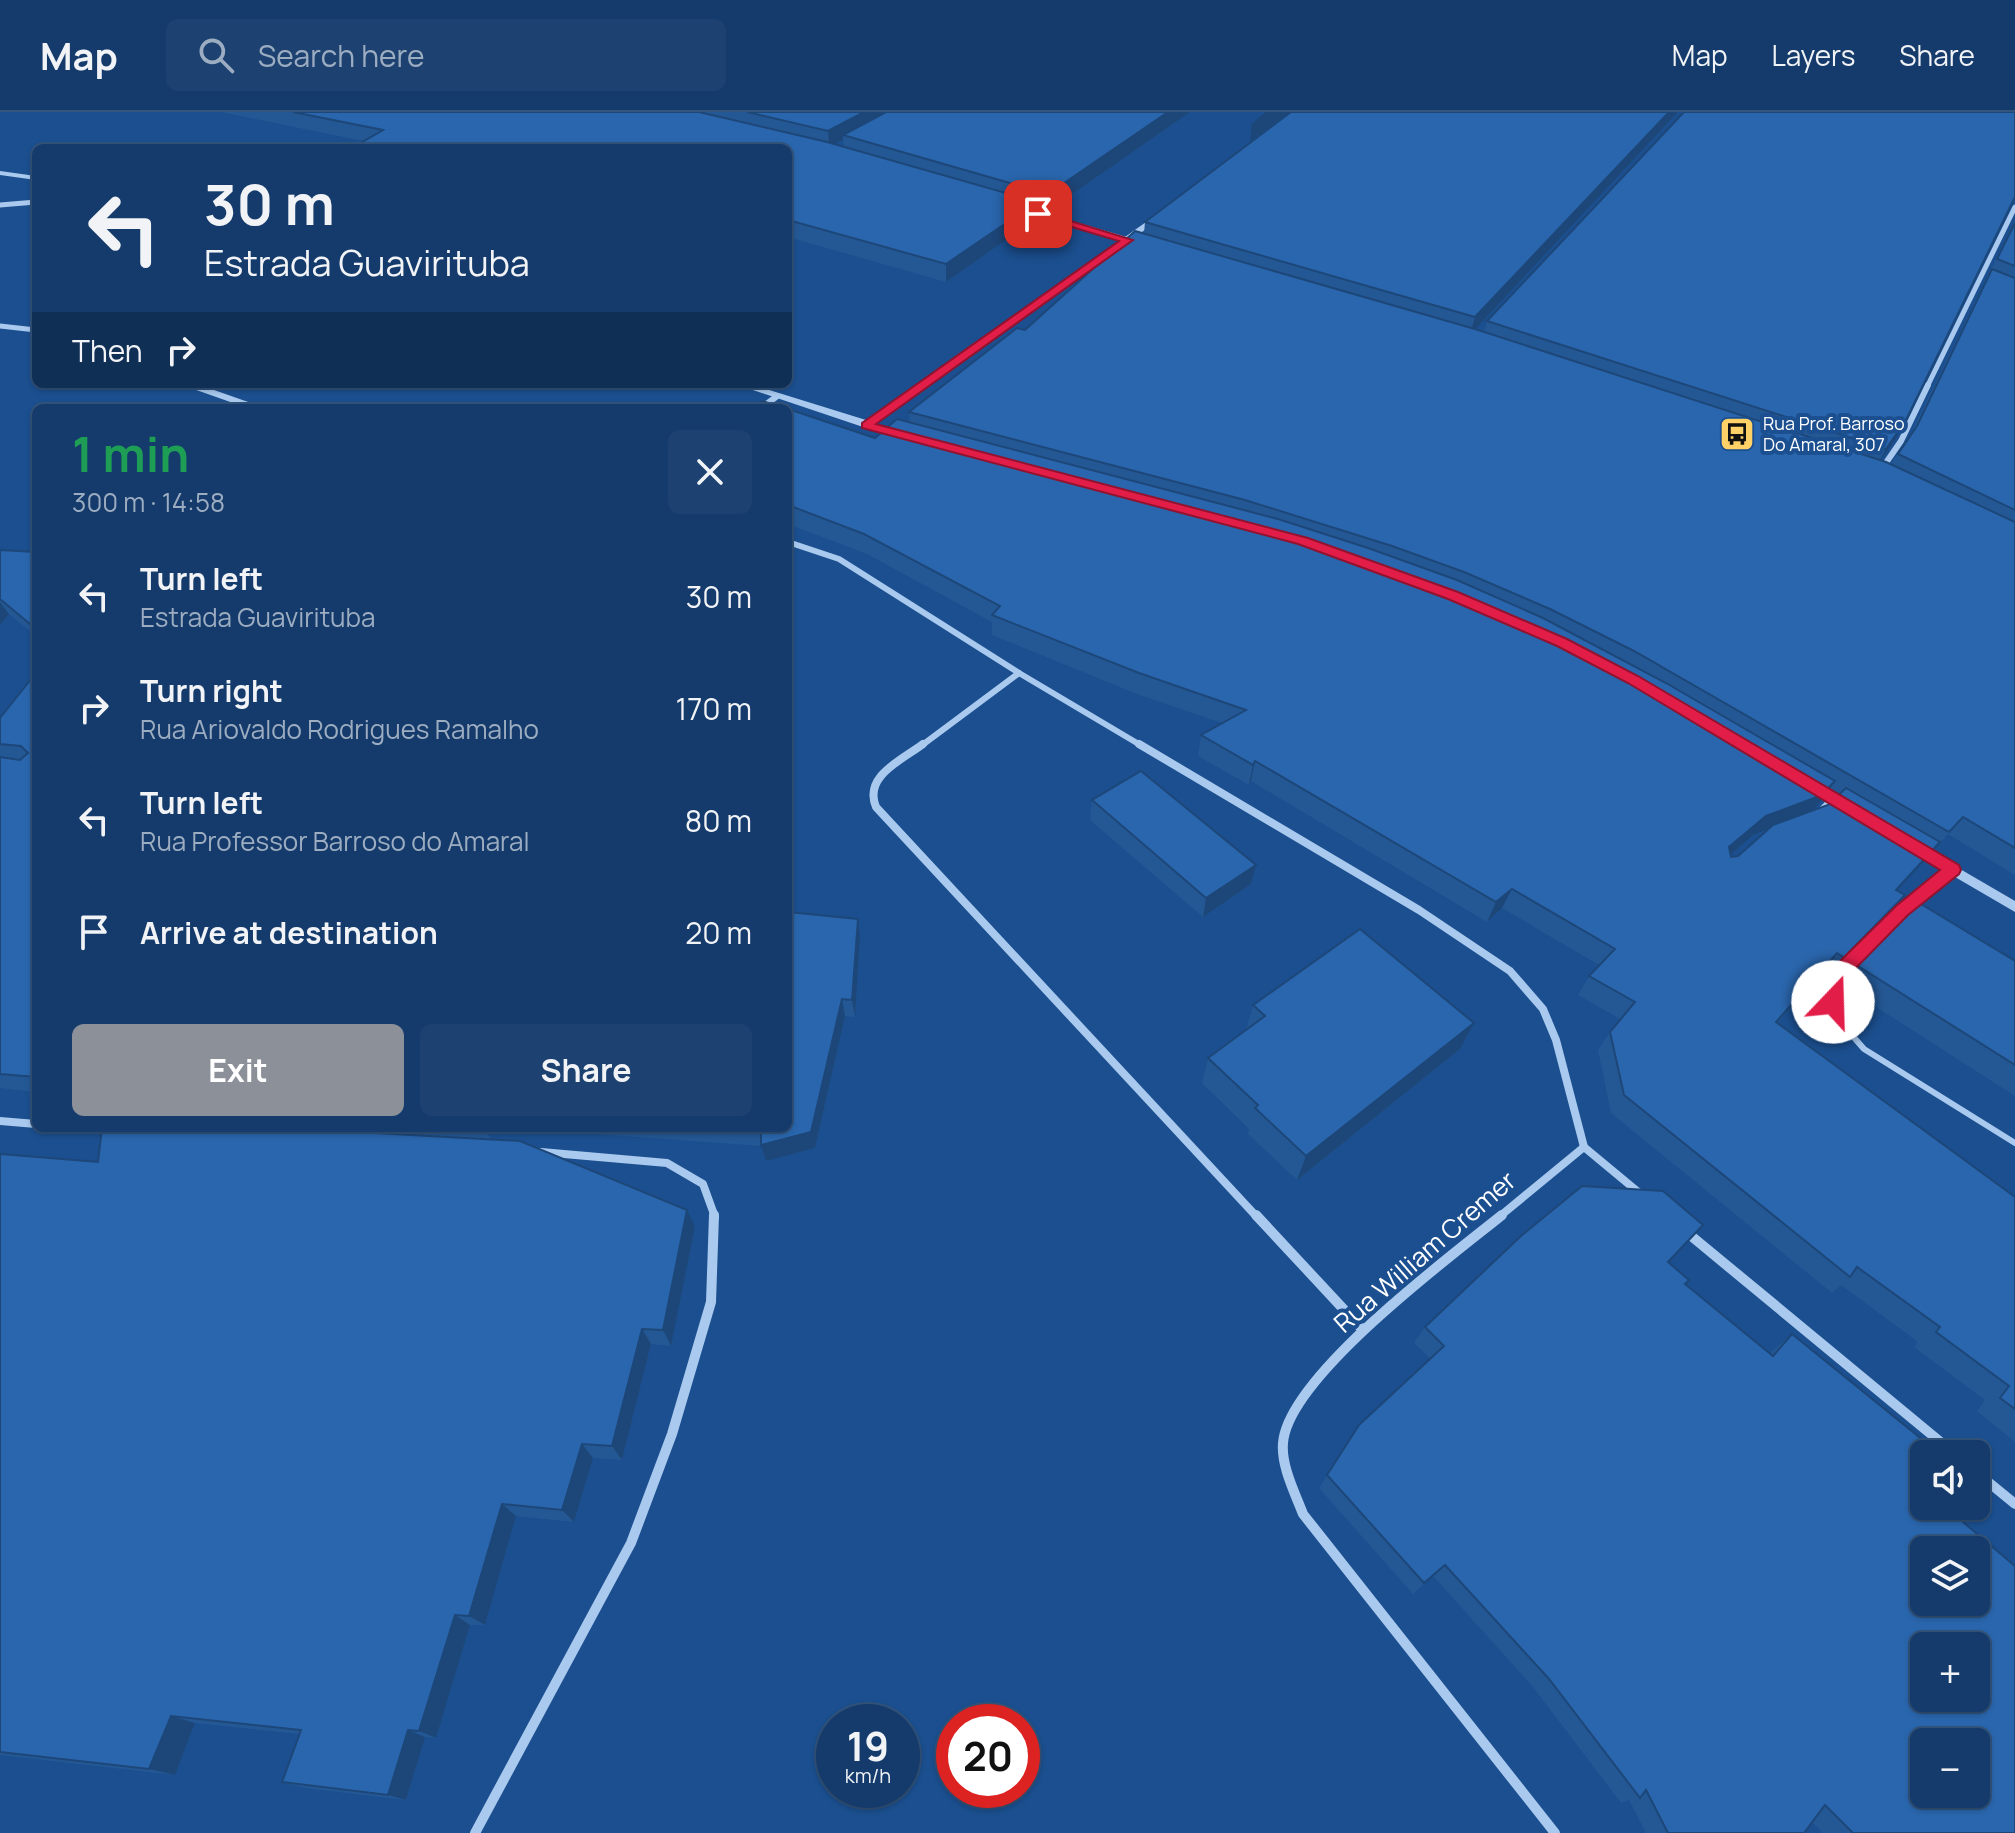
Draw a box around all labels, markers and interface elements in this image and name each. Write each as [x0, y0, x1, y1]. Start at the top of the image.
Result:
search box [166, 19, 726, 91]
text: Map [40, 29, 118, 81]
icon: search [194, 33, 238, 77]
text: Search here [258, 35, 425, 76]
text: Map [1672, 36, 1728, 74]
text: Layers [1772, 36, 1855, 74]
text: Share [1899, 36, 1975, 74]
text: 30 m [204, 165, 335, 242]
icon: left [72, 176, 176, 280]
pin [1004, 180, 1072, 248]
icon: arrive [1016, 192, 1060, 236]
text: Estrada Guavirituba [204, 238, 530, 287]
icon: right [159, 328, 203, 372]
text: Then [72, 330, 143, 371]
place label: Rua Prof. Barroso Do Amaral, 307 [1763, 411, 1905, 456]
bus stop icon: Rua Prof. Barroso Do Amaral, 307 [1718, 415, 1756, 453]
text: 1 min [72, 421, 189, 486]
button: close [668, 430, 752, 514]
text: 300 m · 14:58 [72, 484, 225, 520]
text: Turn left [140, 558, 263, 599]
icon: left [72, 574, 116, 618]
text: 30 m [686, 576, 752, 617]
text: Estrada Guavirituba [140, 599, 375, 635]
text: Turn right [140, 670, 283, 711]
icon: right [72, 686, 116, 730]
text: 170 m [675, 688, 752, 729]
text: Rua Ariovaldo Rodrigues Ramalho [140, 711, 539, 747]
text: Turn left [140, 782, 263, 823]
icon: left [72, 798, 116, 842]
text: 80 m [685, 800, 752, 841]
text: Rua Professor Barroso do Amaral [140, 823, 529, 859]
icon: arrive [72, 910, 116, 954]
text: Arrive at destination [140, 912, 438, 953]
text: 20 m [685, 912, 752, 953]
position arrow [1791, 960, 1875, 1044]
button: Exit [72, 1024, 404, 1116]
button: Share [420, 1024, 752, 1116]
street label: Rua William Cremer [1326, 1162, 1523, 1340]
map controls [1910, 1440, 1990, 1808]
button: sound [1910, 1440, 1990, 1520]
button: layers [1910, 1536, 1990, 1616]
button: + [1910, 1632, 1990, 1712]
speed limit sign: 20 [936, 1704, 1040, 1808]
text: 19 [847, 1718, 889, 1773]
button: − [1910, 1728, 1990, 1808]
text: km/h [845, 1762, 891, 1789]

